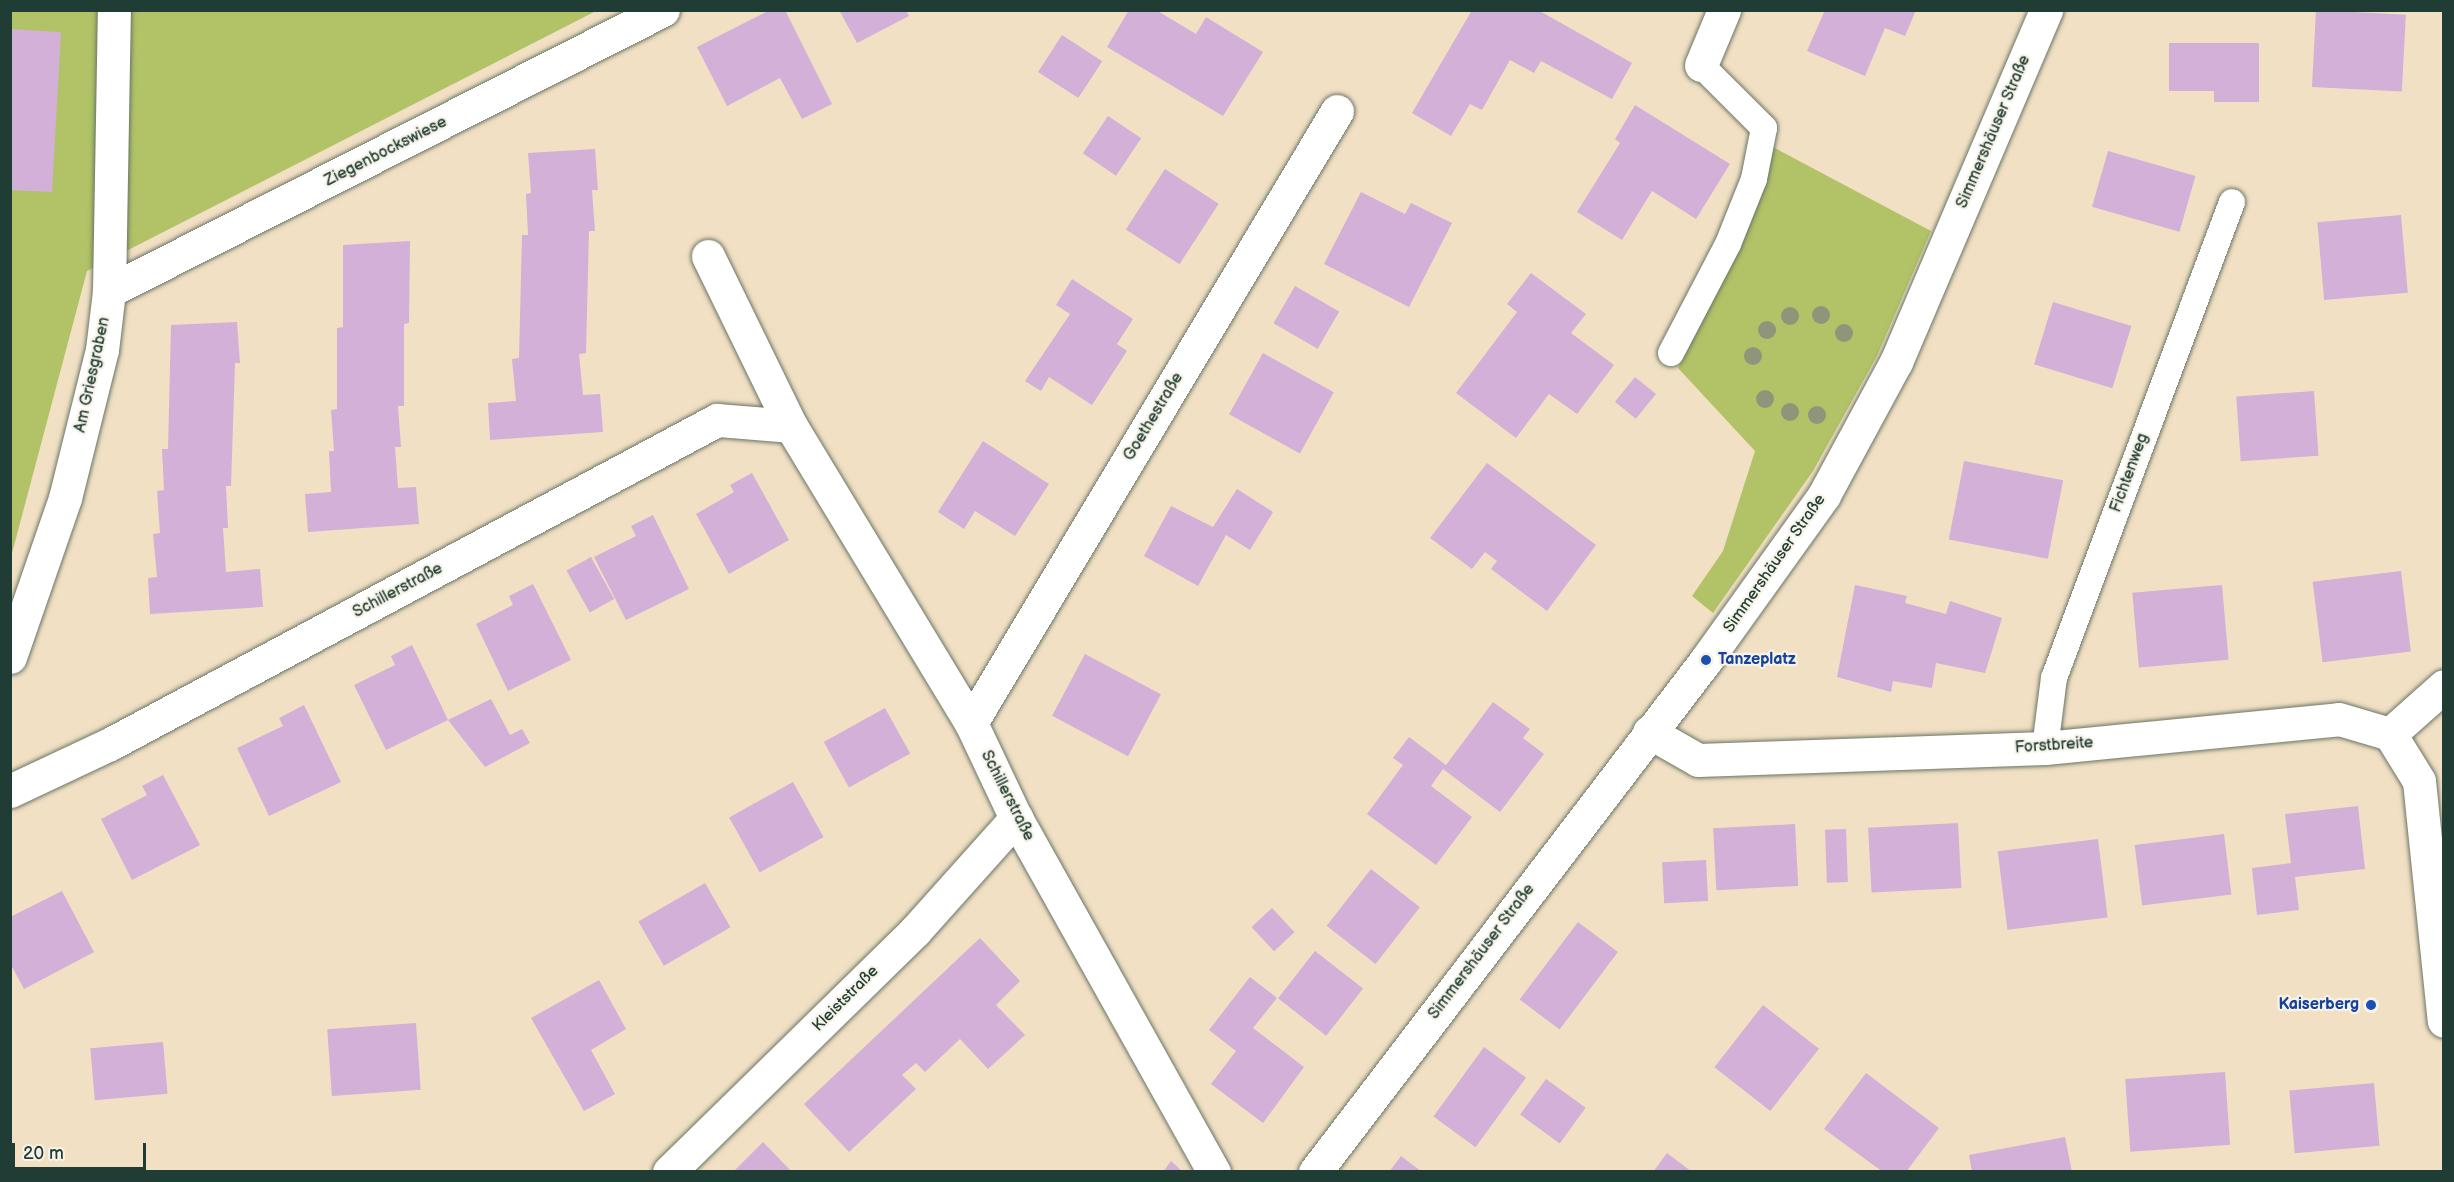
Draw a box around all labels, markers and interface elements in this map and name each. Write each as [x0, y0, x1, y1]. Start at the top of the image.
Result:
street label: Simmershäuser Straße [1953, 52, 2035, 212]
street label: Ziegenbockswiese [322, 113, 450, 191]
street label: Am Griesgraben [71, 316, 115, 434]
street label: Goethestraße [1120, 369, 1188, 465]
street label: Fichtenweg [2107, 431, 2153, 515]
street label: Simmershäuser Straße [1720, 491, 1830, 637]
street label: Schillerstraße [350, 559, 446, 623]
place label: Tanzeplatz [1718, 650, 1796, 670]
marker: Tanzeplatz [1699, 653, 1713, 667]
street label: Forstbreite [2014, 734, 2094, 758]
street label: Schillerstraße [976, 748, 1038, 844]
street label: Simmershäuser Straße [1425, 880, 1539, 1024]
street label: Kleiststraße [809, 962, 883, 1036]
place label: Kaiserberg [2279, 995, 2359, 1015]
marker: Kaiserberg [2364, 998, 2378, 1012]
scale bar [15, 1131, 148, 1169]
text: 20 m [23, 1143, 64, 1164]

